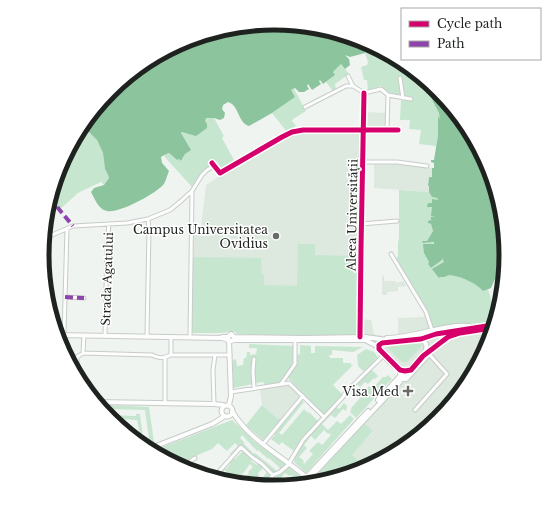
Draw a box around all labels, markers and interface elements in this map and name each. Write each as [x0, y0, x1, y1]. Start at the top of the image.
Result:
legend [401, 8, 541, 60]
text: Cycle path [437, 16, 502, 31]
text: Path [437, 36, 465, 51]
street label: Aleea Universității [344, 159, 361, 272]
place label: Campus Universitatea Ovidius [133, 222, 268, 251]
marker: Campus Universitatea Ovidius [271, 231, 281, 241]
street label: Strada Agatului [98, 232, 116, 326]
place label: Visa Med [341, 384, 399, 399]
marker: Visa Med [402, 385, 414, 397]

